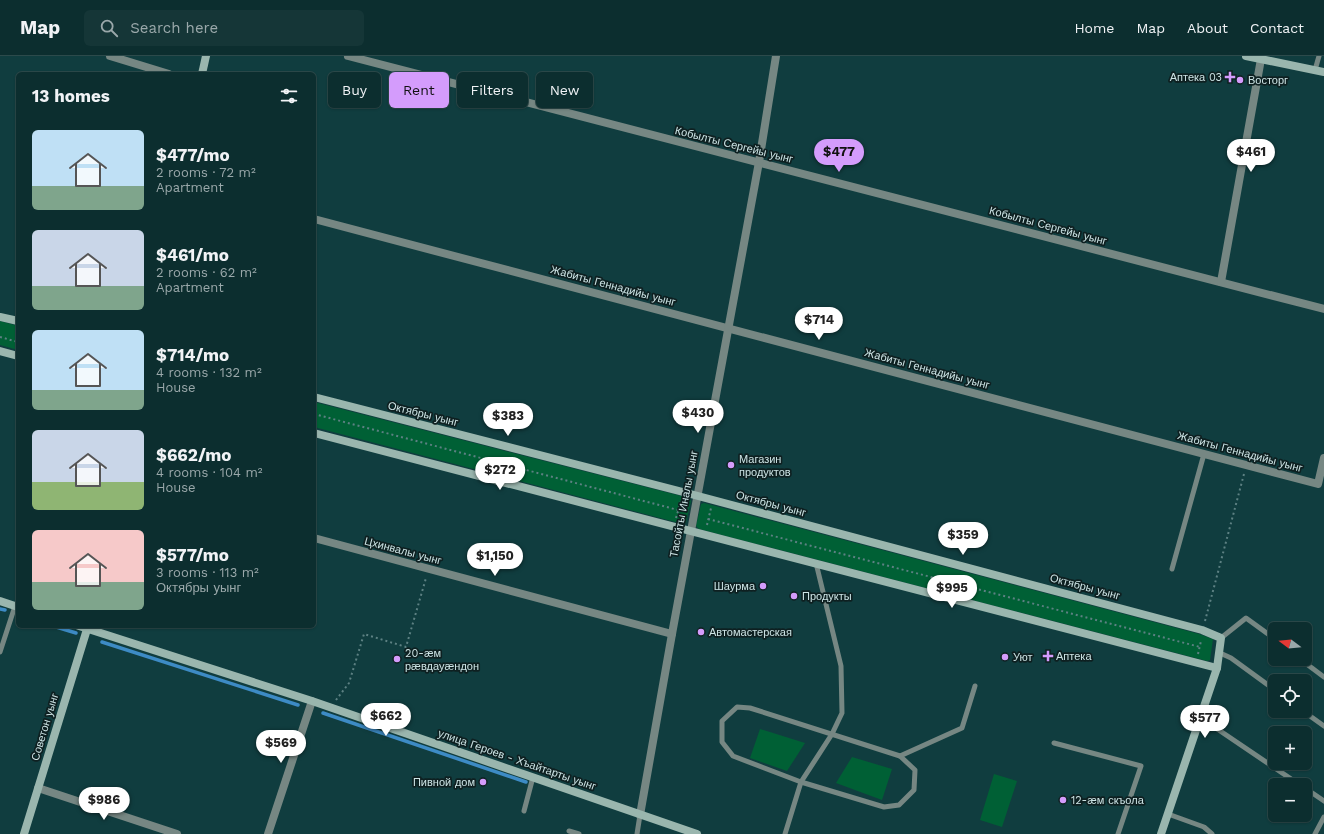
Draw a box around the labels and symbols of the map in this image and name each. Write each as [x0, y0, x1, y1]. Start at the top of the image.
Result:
place label: Аптека 03 [1170, 71, 1222, 84]
marker: Аптека 03 [1225, 72, 1235, 82]
place label: Восторг [1248, 74, 1288, 87]
marker: Восторг [1235, 75, 1245, 85]
street label: Кобылты Сергейы уынг [674, 124, 794, 166]
pin: $477 [815, 139, 863, 173]
pin: $461 [1227, 139, 1275, 173]
street label: Кобылты Сергейы уынг [988, 204, 1108, 248]
street label: Жабиты Геннадийы уынг [549, 263, 677, 309]
pin: $714 [795, 307, 843, 341]
street label: Жабиты Геннадийы уынг [863, 346, 991, 392]
street label: Октябры уынг [386, 399, 460, 429]
pin: $430 [674, 400, 722, 434]
pin: $383 [484, 403, 532, 437]
street label: Жабиты Геннадийы уынг [1176, 429, 1304, 475]
street label: Тасойты Иналы уынг [667, 449, 701, 559]
place label: Магазин продуктов [739, 453, 791, 479]
pin: $272 [476, 457, 524, 491]
marker: Магазин продуктов [726, 460, 736, 470]
street label: Октябры уынг [735, 488, 807, 520]
pin: $359 [939, 522, 987, 556]
street label: Цхинвалы уынг [363, 534, 443, 568]
pin: $1,150 [462, 543, 528, 577]
street label: Октябры уынг [1049, 571, 1121, 603]
pin: $995 [928, 575, 976, 609]
place label: Шаурма [714, 580, 756, 593]
marker: Шаурма [758, 581, 768, 591]
place label: Продукты [802, 590, 852, 603]
marker: Продукты [789, 591, 799, 601]
north arrow [1268, 622, 1312, 666]
place label: Автомастерская [709, 626, 792, 639]
marker: Автомастерская [696, 627, 706, 637]
place label: 20-æм рӕвдауӕндон [405, 647, 479, 673]
place label: Аптека [1056, 650, 1092, 663]
place label: Уют [1013, 651, 1033, 664]
marker: Аптека [1043, 651, 1053, 661]
marker: Уют [1000, 652, 1010, 662]
marker: 20-æм рӕвдауӕндон [392, 654, 402, 664]
street label: Советон уынг [29, 692, 61, 762]
pin: $662 [362, 703, 410, 737]
pin: $577 [1181, 705, 1229, 739]
street label: улица Героев - Хъайтарты уынг [436, 727, 598, 793]
pin: $569 [257, 730, 305, 764]
place label: Пивной дом [413, 776, 475, 789]
marker: Пивной дом [478, 777, 488, 787]
pin: $986 [80, 787, 128, 821]
place label: 12-æм скъола [1071, 794, 1145, 807]
marker: 12-æм скъола [1058, 795, 1068, 805]

